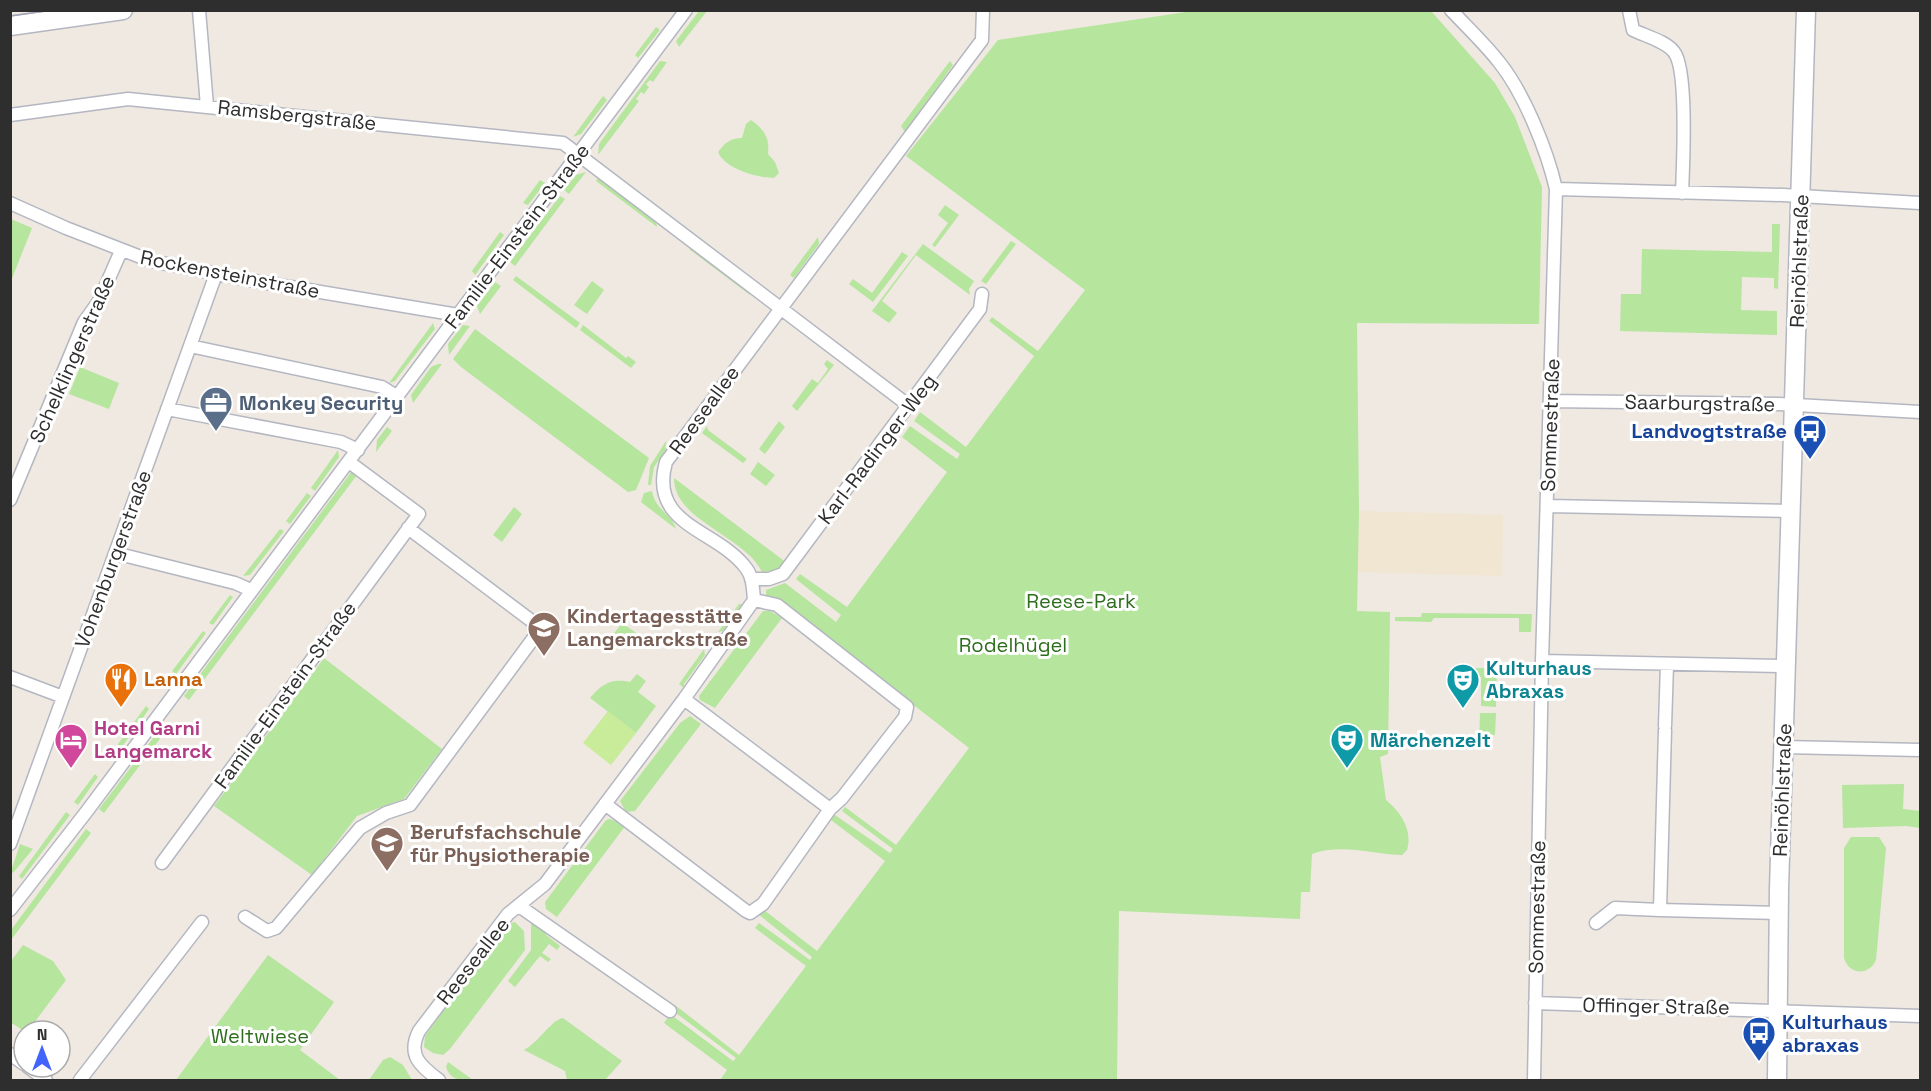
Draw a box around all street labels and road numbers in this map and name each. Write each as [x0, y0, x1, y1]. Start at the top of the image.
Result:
street label: Ramsbergstraße [216, 94, 378, 136]
street label: Familie-Einstein-Straße [439, 138, 595, 334]
street label: Reinöhlstraße [1784, 194, 1814, 328]
street label: Rockensteinstraße [138, 244, 322, 304]
street label: Schelklingerstraße [23, 271, 121, 447]
street label: Sommestraße [1535, 358, 1565, 492]
street label: Reeseallee [663, 360, 745, 460]
street label: Karl-Radinger-Weg [812, 369, 942, 529]
street label: Saarburgstraße [1625, 389, 1775, 417]
street label: Vohenburgerstraße [69, 467, 157, 651]
street label: Familie-Einstein-Straße [208, 596, 362, 794]
street label: Reinöhlstraße [1767, 723, 1797, 857]
street label: Sommestraße [1523, 840, 1551, 974]
street label: Reeseallee [431, 912, 515, 1010]
street label: Offinger Straße [1582, 992, 1730, 1020]

